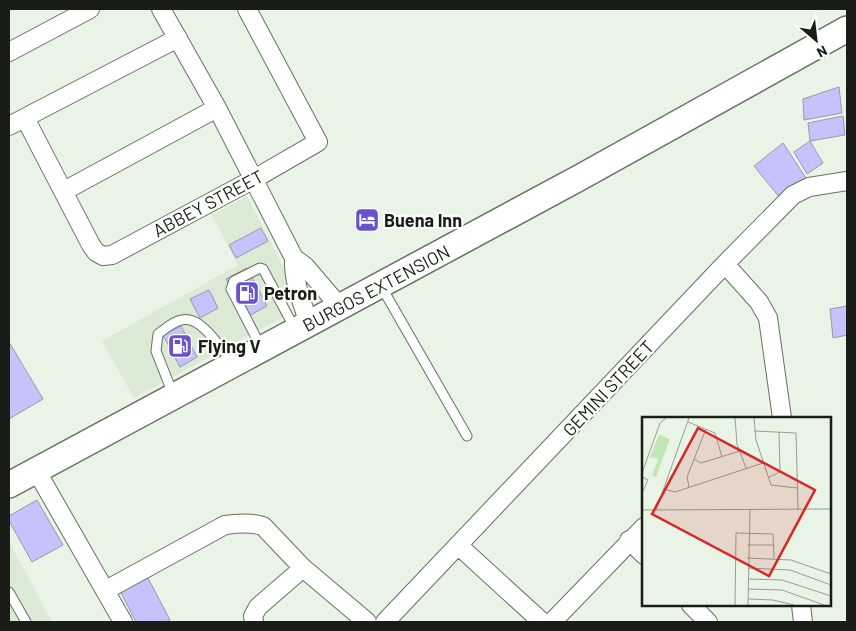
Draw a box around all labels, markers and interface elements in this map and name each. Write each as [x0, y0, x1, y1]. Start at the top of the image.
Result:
north arrow [791, 15, 841, 65]
text: N [814, 42, 830, 62]
street label: ABBEY STREET [149, 165, 267, 241]
hotel icon: Buena Inn [354, 207, 380, 233]
place label: Buena Inn [384, 209, 462, 231]
street label: BURGOS EXTENSION [299, 240, 453, 336]
fuel station icon: Petron [234, 280, 260, 306]
place label: Petron [264, 282, 317, 304]
fuel station icon: Flying V [167, 333, 193, 359]
place label: Flying V [198, 335, 261, 357]
street label: GEMINI STREET [558, 335, 658, 441]
inset map [642, 417, 831, 606]

